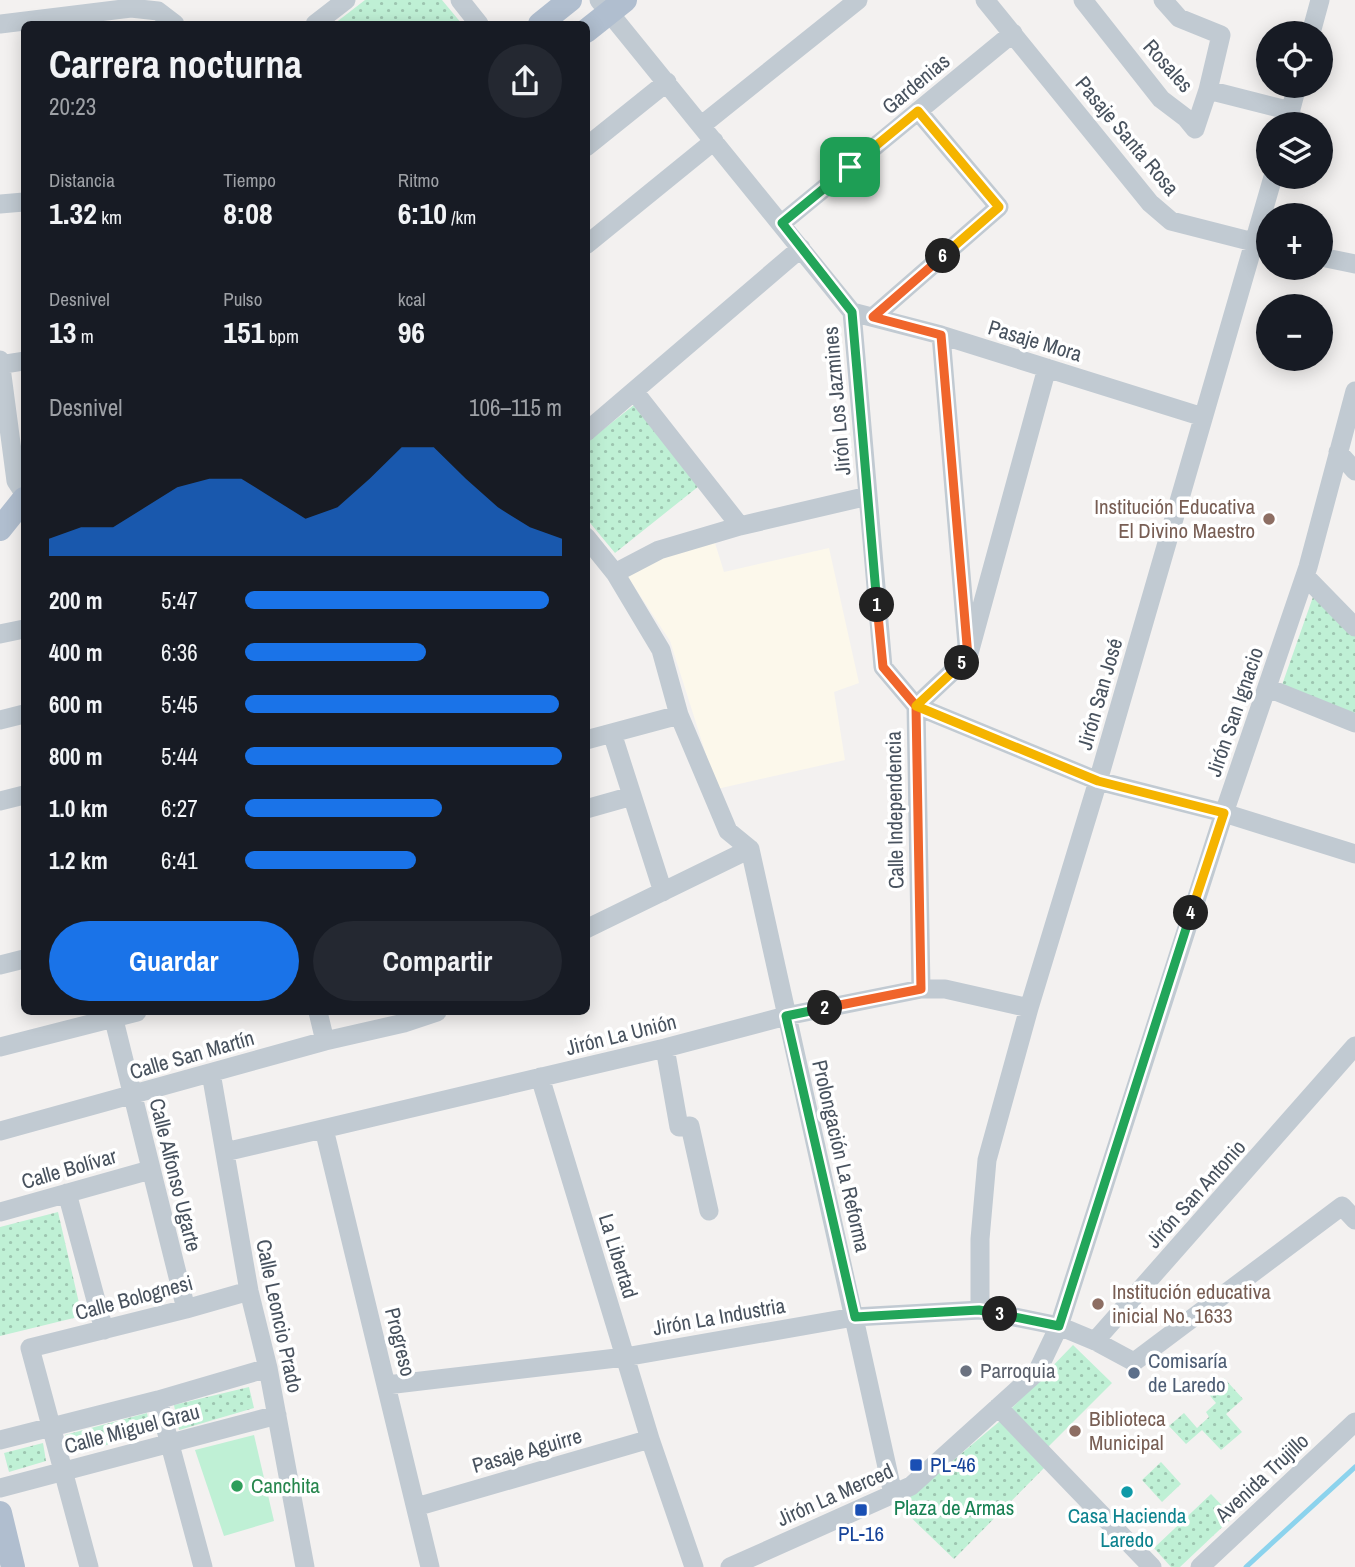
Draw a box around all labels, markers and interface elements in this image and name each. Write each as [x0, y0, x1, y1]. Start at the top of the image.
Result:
map controls [1256, 21, 1333, 371]
button: locate [1256, 21, 1333, 98]
street label: Rosales [1137, 33, 1200, 98]
text: Carrera nocturna [49, 39, 302, 90]
button: share [488, 44, 562, 118]
street label: Gardenias [876, 47, 956, 121]
street label: Pasaje Santa Rosa [1069, 70, 1186, 202]
text: 20:23 [49, 91, 96, 122]
button: layers [1256, 112, 1333, 189]
pin [820, 137, 880, 197]
icon: arrive [831, 148, 869, 186]
text: Distancia [49, 167, 115, 193]
text: Tiempo [223, 167, 276, 193]
text: Ritmo [398, 167, 439, 193]
text: 1.32 [49, 193, 97, 233]
text: 8:08 [223, 193, 273, 233]
text: 6:10 [398, 193, 447, 233]
button: + [1256, 203, 1333, 280]
text: km [97, 204, 122, 230]
text: /km [447, 204, 476, 230]
pin: 6 [926, 238, 960, 274]
text: 6 [938, 242, 947, 268]
text: Desnivel [49, 286, 110, 312]
text: Pulso [223, 286, 262, 312]
text: kcal [398, 286, 425, 312]
button: − [1256, 294, 1333, 371]
text: 13 [49, 312, 76, 352]
text: 151 [223, 312, 264, 352]
text: 96 [398, 312, 425, 352]
street label: Pasaje Mora [985, 313, 1086, 369]
text: m [76, 323, 94, 349]
text: bpm [264, 323, 299, 349]
street label: Jirón Los Jazmines [816, 325, 857, 477]
text: Desnivel [49, 392, 122, 423]
text: 106–115 m [469, 392, 562, 423]
place label: Institución Educativa El Divino Maestro [1094, 492, 1255, 545]
marker: Institución Educativa El Divino Maestro [1261, 511, 1277, 527]
text: 200 m [49, 585, 102, 616]
text: 5:47 [161, 585, 198, 616]
pin: 1 [860, 588, 894, 622]
text: 1 [872, 591, 881, 617]
street label: Jirón San José [1070, 635, 1129, 753]
text: 400 m [49, 637, 102, 668]
text: 6:36 [161, 637, 198, 668]
street label: Jirón San Ignacio [1199, 643, 1270, 780]
pin: 5 [944, 646, 979, 680]
text: 5 [957, 649, 966, 675]
text: 600 m [49, 689, 102, 720]
text: 5:45 [161, 689, 198, 720]
street label: Calle Independencia [879, 730, 910, 889]
text: 800 m [49, 741, 102, 772]
text: 5:44 [161, 741, 198, 772]
text: 1.0 km [49, 793, 108, 824]
text: 6:27 [161, 793, 198, 824]
text: 1.2 km [49, 845, 108, 876]
text: 6:41 [161, 845, 198, 876]
pin: 4 [1174, 895, 1208, 930]
text: 4 [1186, 899, 1195, 925]
button: Guardar [49, 921, 299, 1001]
button: Compartir [313, 921, 562, 1001]
pin: 2 [808, 990, 842, 1026]
text: 2 [820, 994, 829, 1020]
street label: Jirón La Unión [563, 1007, 679, 1062]
street label: Calle San Martín [126, 1023, 257, 1086]
street label: Prolongación La Reforma [805, 1057, 878, 1255]
street label: Calle Alfonso Ugarte [142, 1095, 209, 1255]
street label: Jirón San Antonio [1139, 1133, 1252, 1254]
street label: Calle Bolívar [18, 1141, 120, 1196]
street label: La Libertad [592, 1210, 645, 1302]
street label: Calle Leoncio Prado [249, 1237, 310, 1395]
street label: Calle Bolognesi [72, 1268, 196, 1327]
place label: Institución educativa inicial No. 1633 [1112, 1277, 1271, 1330]
street label: Jirón La Industria [650, 1291, 788, 1342]
pin: 3 [982, 1296, 1018, 1332]
marker: Institución educativa inicial No. 1633 [1090, 1296, 1106, 1312]
text: 3 [995, 1300, 1004, 1326]
street label: Progreso [378, 1304, 423, 1379]
place label: Comisaría de Laredo [1148, 1346, 1228, 1399]
place label: Parroquia [980, 1356, 1056, 1385]
marker: Parroquia [958, 1363, 974, 1379]
marker: Comisaría de Laredo [1126, 1365, 1142, 1381]
street label: Calle Miguel Grau [61, 1397, 203, 1460]
place label: Biblioteca Municipal [1089, 1404, 1166, 1457]
street label: Pasaje Aguirre [469, 1421, 585, 1480]
marker: Biblioteca Municipal [1067, 1423, 1083, 1439]
street label: Avenida Trujillo [1208, 1427, 1315, 1529]
place label: PL-46 [930, 1450, 976, 1479]
street label: Jirón La Merced [772, 1456, 898, 1533]
marker: PL-46 [908, 1457, 924, 1473]
place label: Canchita [251, 1471, 320, 1500]
marker: Canchita [229, 1478, 245, 1494]
marker: Casa Hacienda Laredo [1119, 1484, 1135, 1500]
park label: Plaza de Armas [894, 1493, 1014, 1522]
place label: Casa Hacienda Laredo [1068, 1501, 1187, 1554]
marker: PL-16 [853, 1502, 869, 1518]
place label: PL-16 [838, 1519, 884, 1548]

